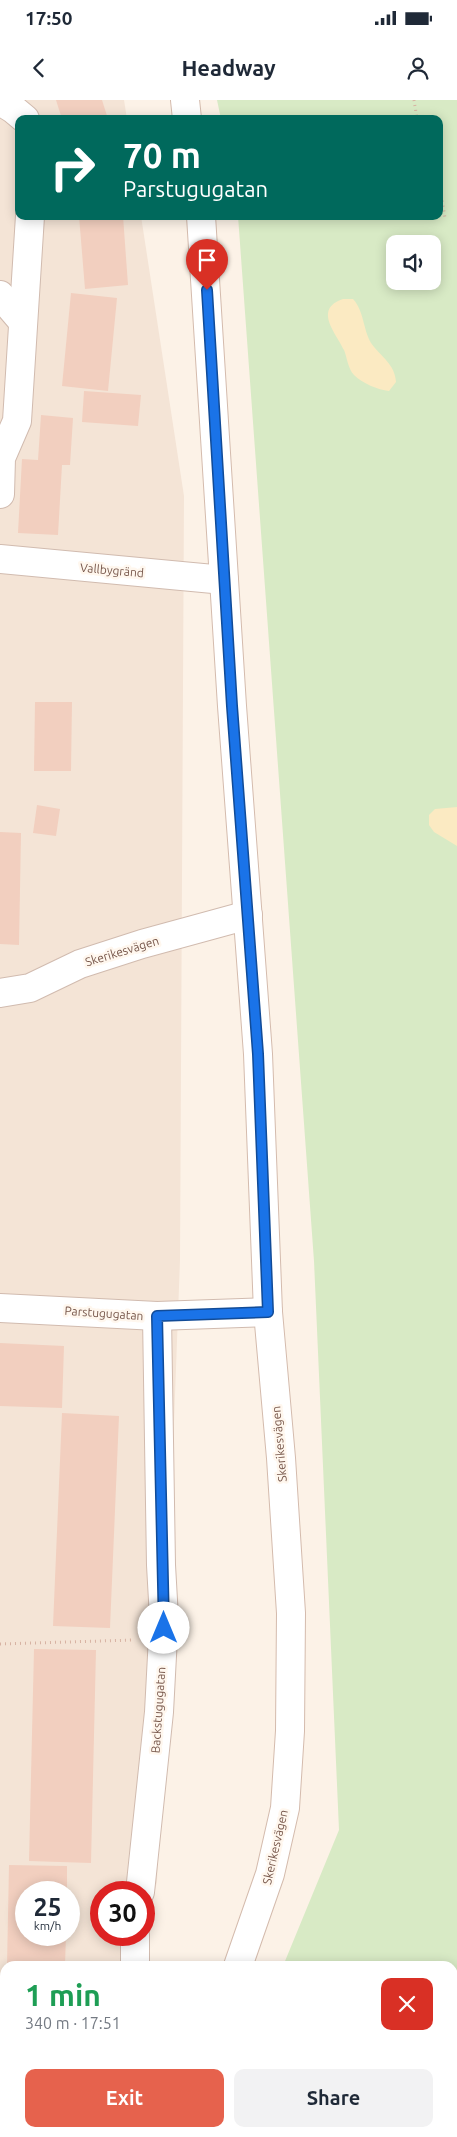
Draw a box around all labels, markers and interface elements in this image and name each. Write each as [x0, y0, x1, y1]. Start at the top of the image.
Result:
text: 17:50 [25, 7, 73, 29]
icon: back [25, 54, 53, 82]
icon: person [404, 54, 432, 82]
text: Headway [181, 55, 276, 80]
icon: right [40, 135, 105, 200]
text: 70 m [123, 135, 201, 175]
text: Parstugugatan [123, 176, 268, 201]
map controls [386, 235, 441, 290]
button: sound [386, 235, 441, 290]
pin [186, 239, 228, 290]
icon: arrive [193, 246, 221, 274]
street label: Vallbygränd [80, 561, 144, 579]
street label: Skerikesvägen [84, 934, 160, 968]
street label: Parstugugatan [64, 1304, 144, 1322]
street label: Skerikesvägen [269, 1405, 289, 1483]
position arrow [137, 1601, 189, 1653]
street label: Backstugugatan [148, 1666, 168, 1754]
street label: Skerikesvägen [260, 1808, 290, 1886]
speed limit sign: 30 [90, 1881, 155, 1946]
text: 25 [33, 1893, 62, 1921]
text: km/h [34, 1919, 61, 1932]
text: 1 min [25, 1978, 101, 2012]
button: close [381, 1978, 433, 2030]
text: 340 m · 17:51 [25, 2014, 121, 2032]
button: Exit [25, 2069, 224, 2127]
button: Share [234, 2069, 433, 2127]

